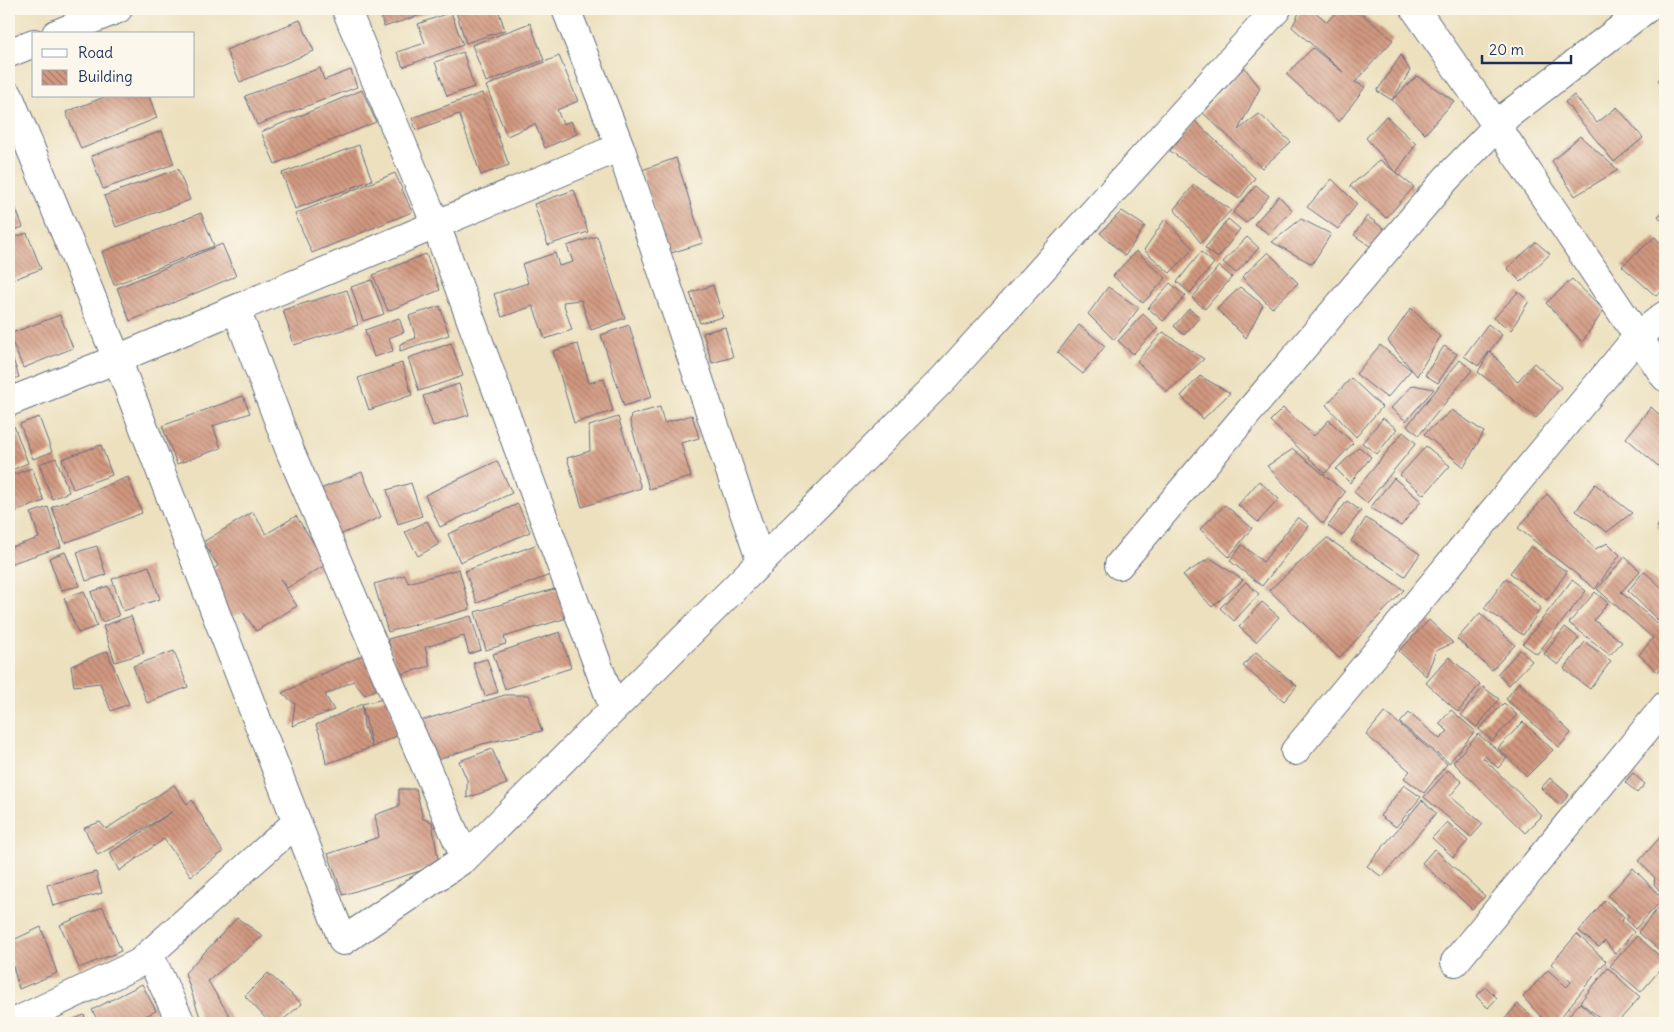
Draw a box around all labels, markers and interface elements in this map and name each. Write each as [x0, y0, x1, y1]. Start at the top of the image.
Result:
legend [32, 32, 195, 98]
scale bar [1482, 32, 1570, 64]
text: 20 m [1489, 40, 1524, 59]
text: Road [78, 43, 113, 62]
text: Building [78, 67, 133, 86]

